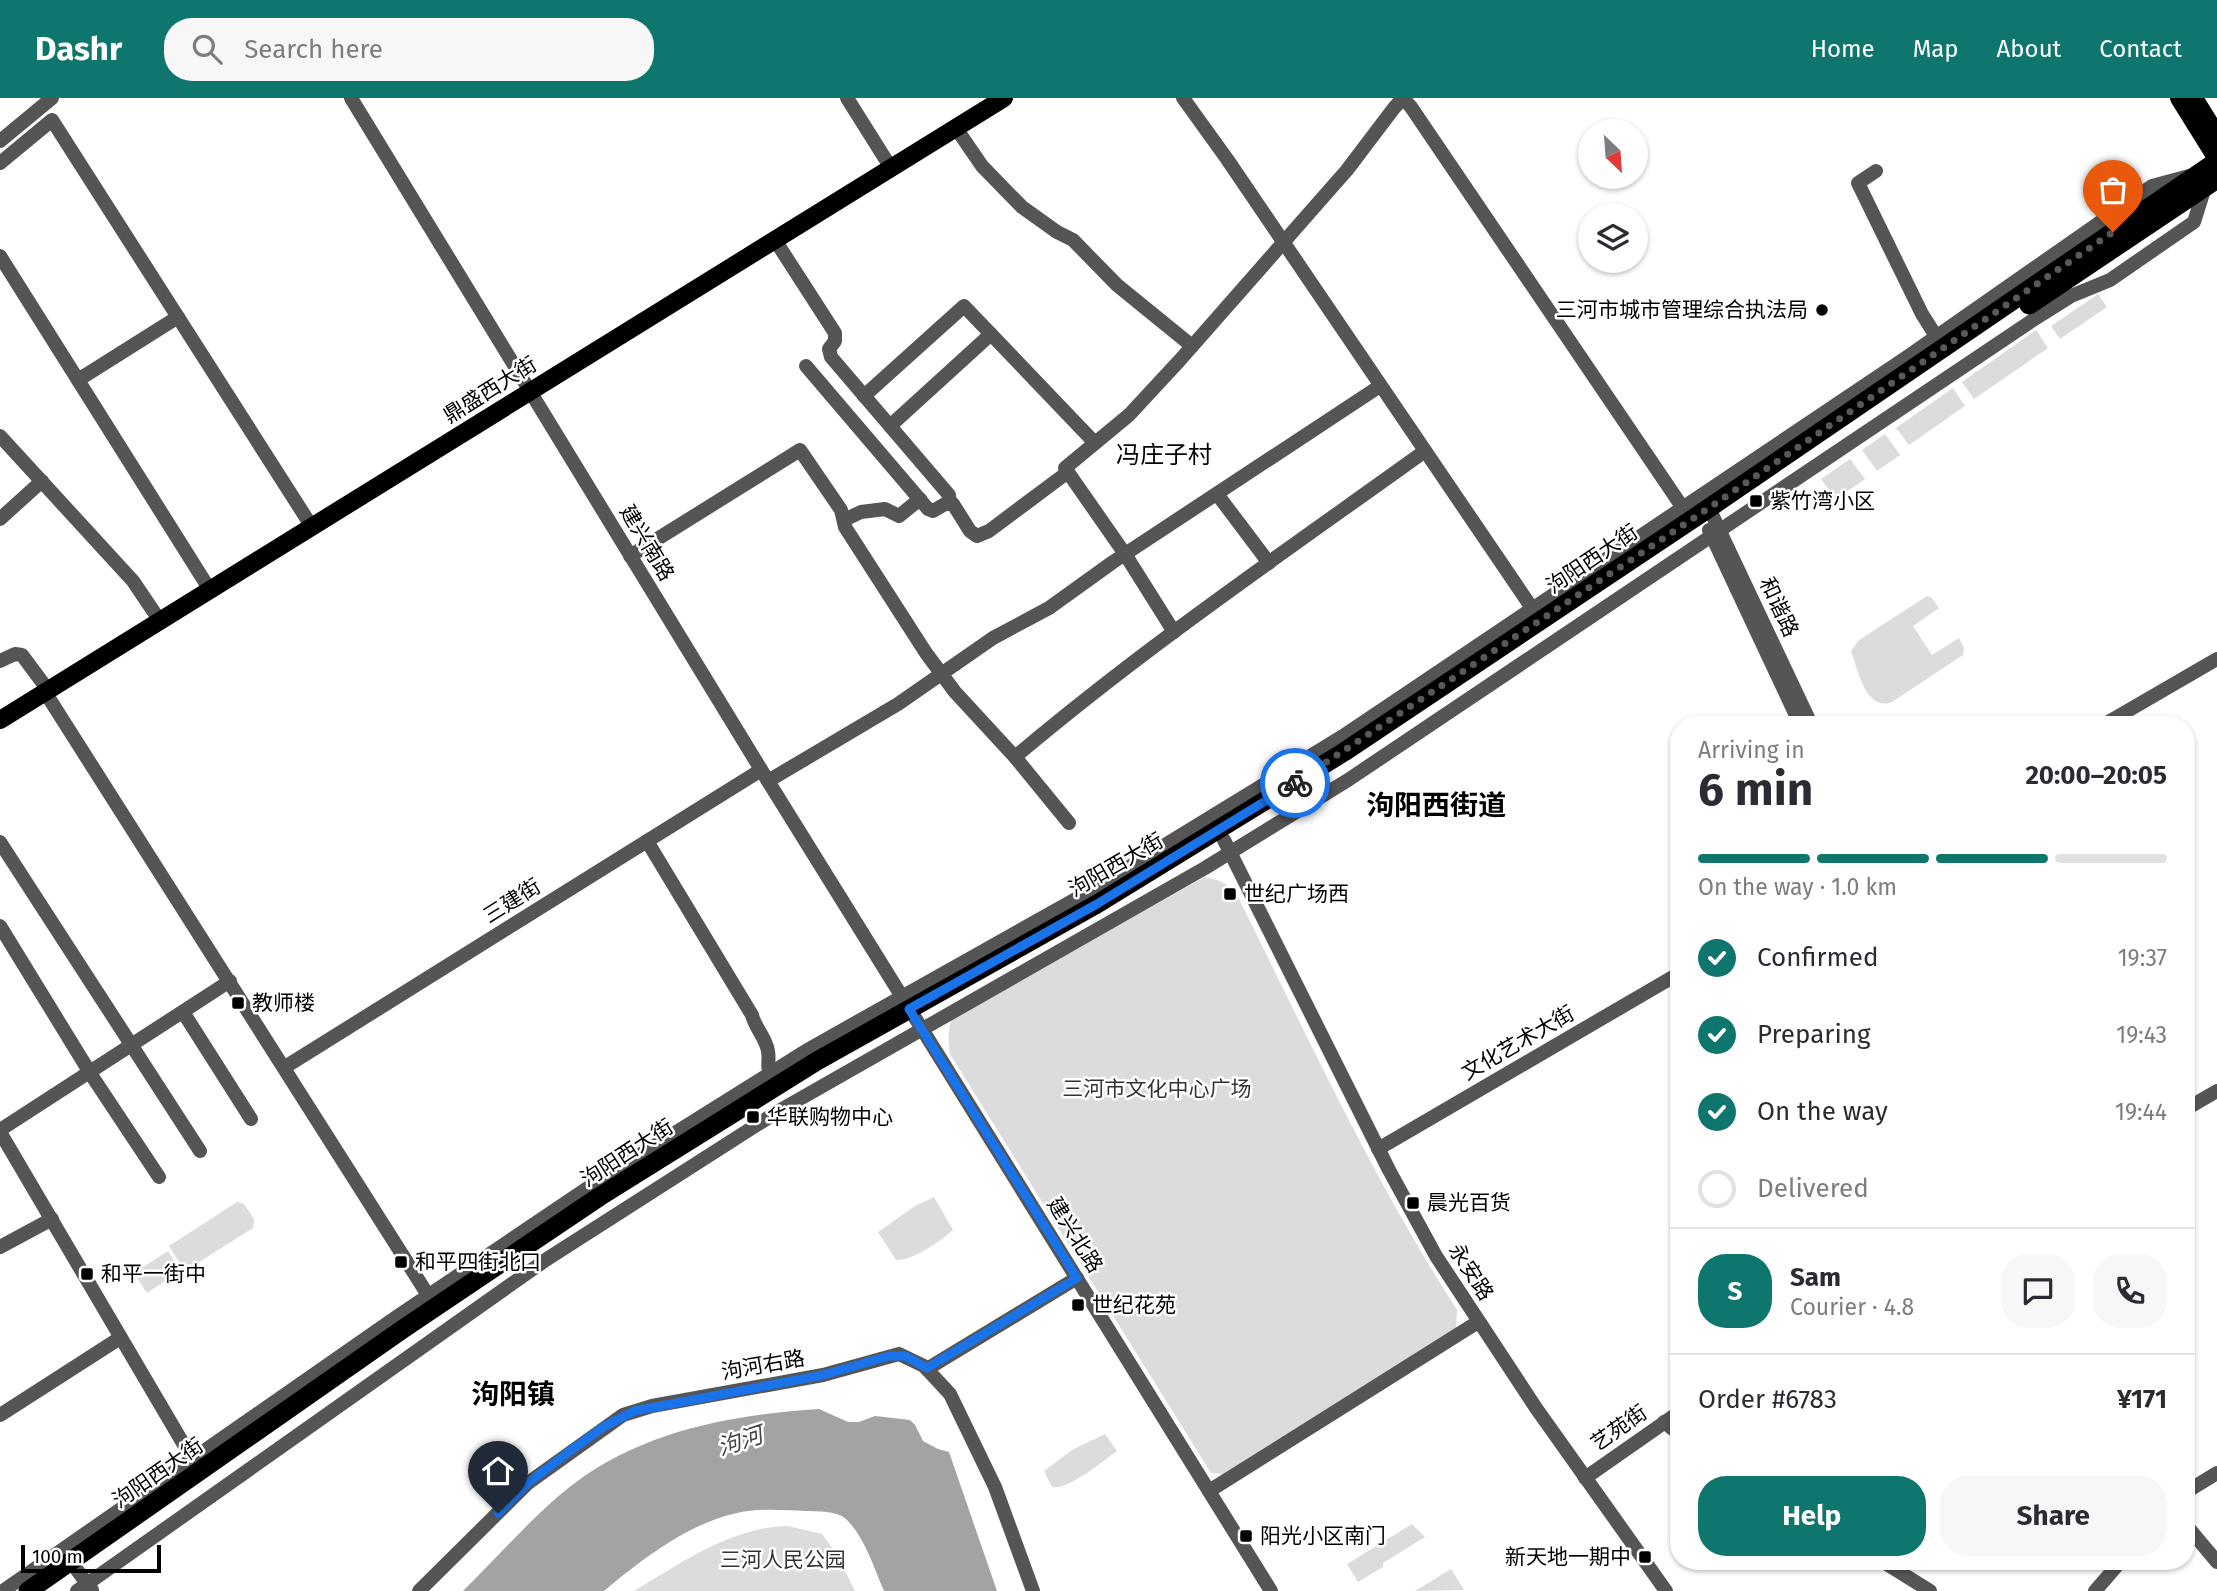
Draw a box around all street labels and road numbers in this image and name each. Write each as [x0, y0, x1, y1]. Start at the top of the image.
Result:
street label: 鼎盛西大街 [439, 351, 541, 429]
street label: 建兴南路 [614, 500, 680, 586]
street label: 泃阳西大街 [1541, 519, 1643, 599]
street label: 和谐路 [1754, 573, 1804, 641]
street label: 泃阳西大街 [1064, 827, 1168, 903]
street label: 三建街 [478, 873, 546, 929]
street label: 文化艺术大街 [1457, 1000, 1579, 1086]
street label: 泃阳西大街 [576, 1114, 678, 1192]
street label: 建兴北路 [1042, 1192, 1108, 1278]
street label: 永安路 [1443, 1239, 1499, 1305]
street label: 泃河右路 [719, 1345, 807, 1385]
street label: 艺苑街 [1586, 1399, 1652, 1457]
street label: 泃阳西大街 [108, 1432, 208, 1514]

